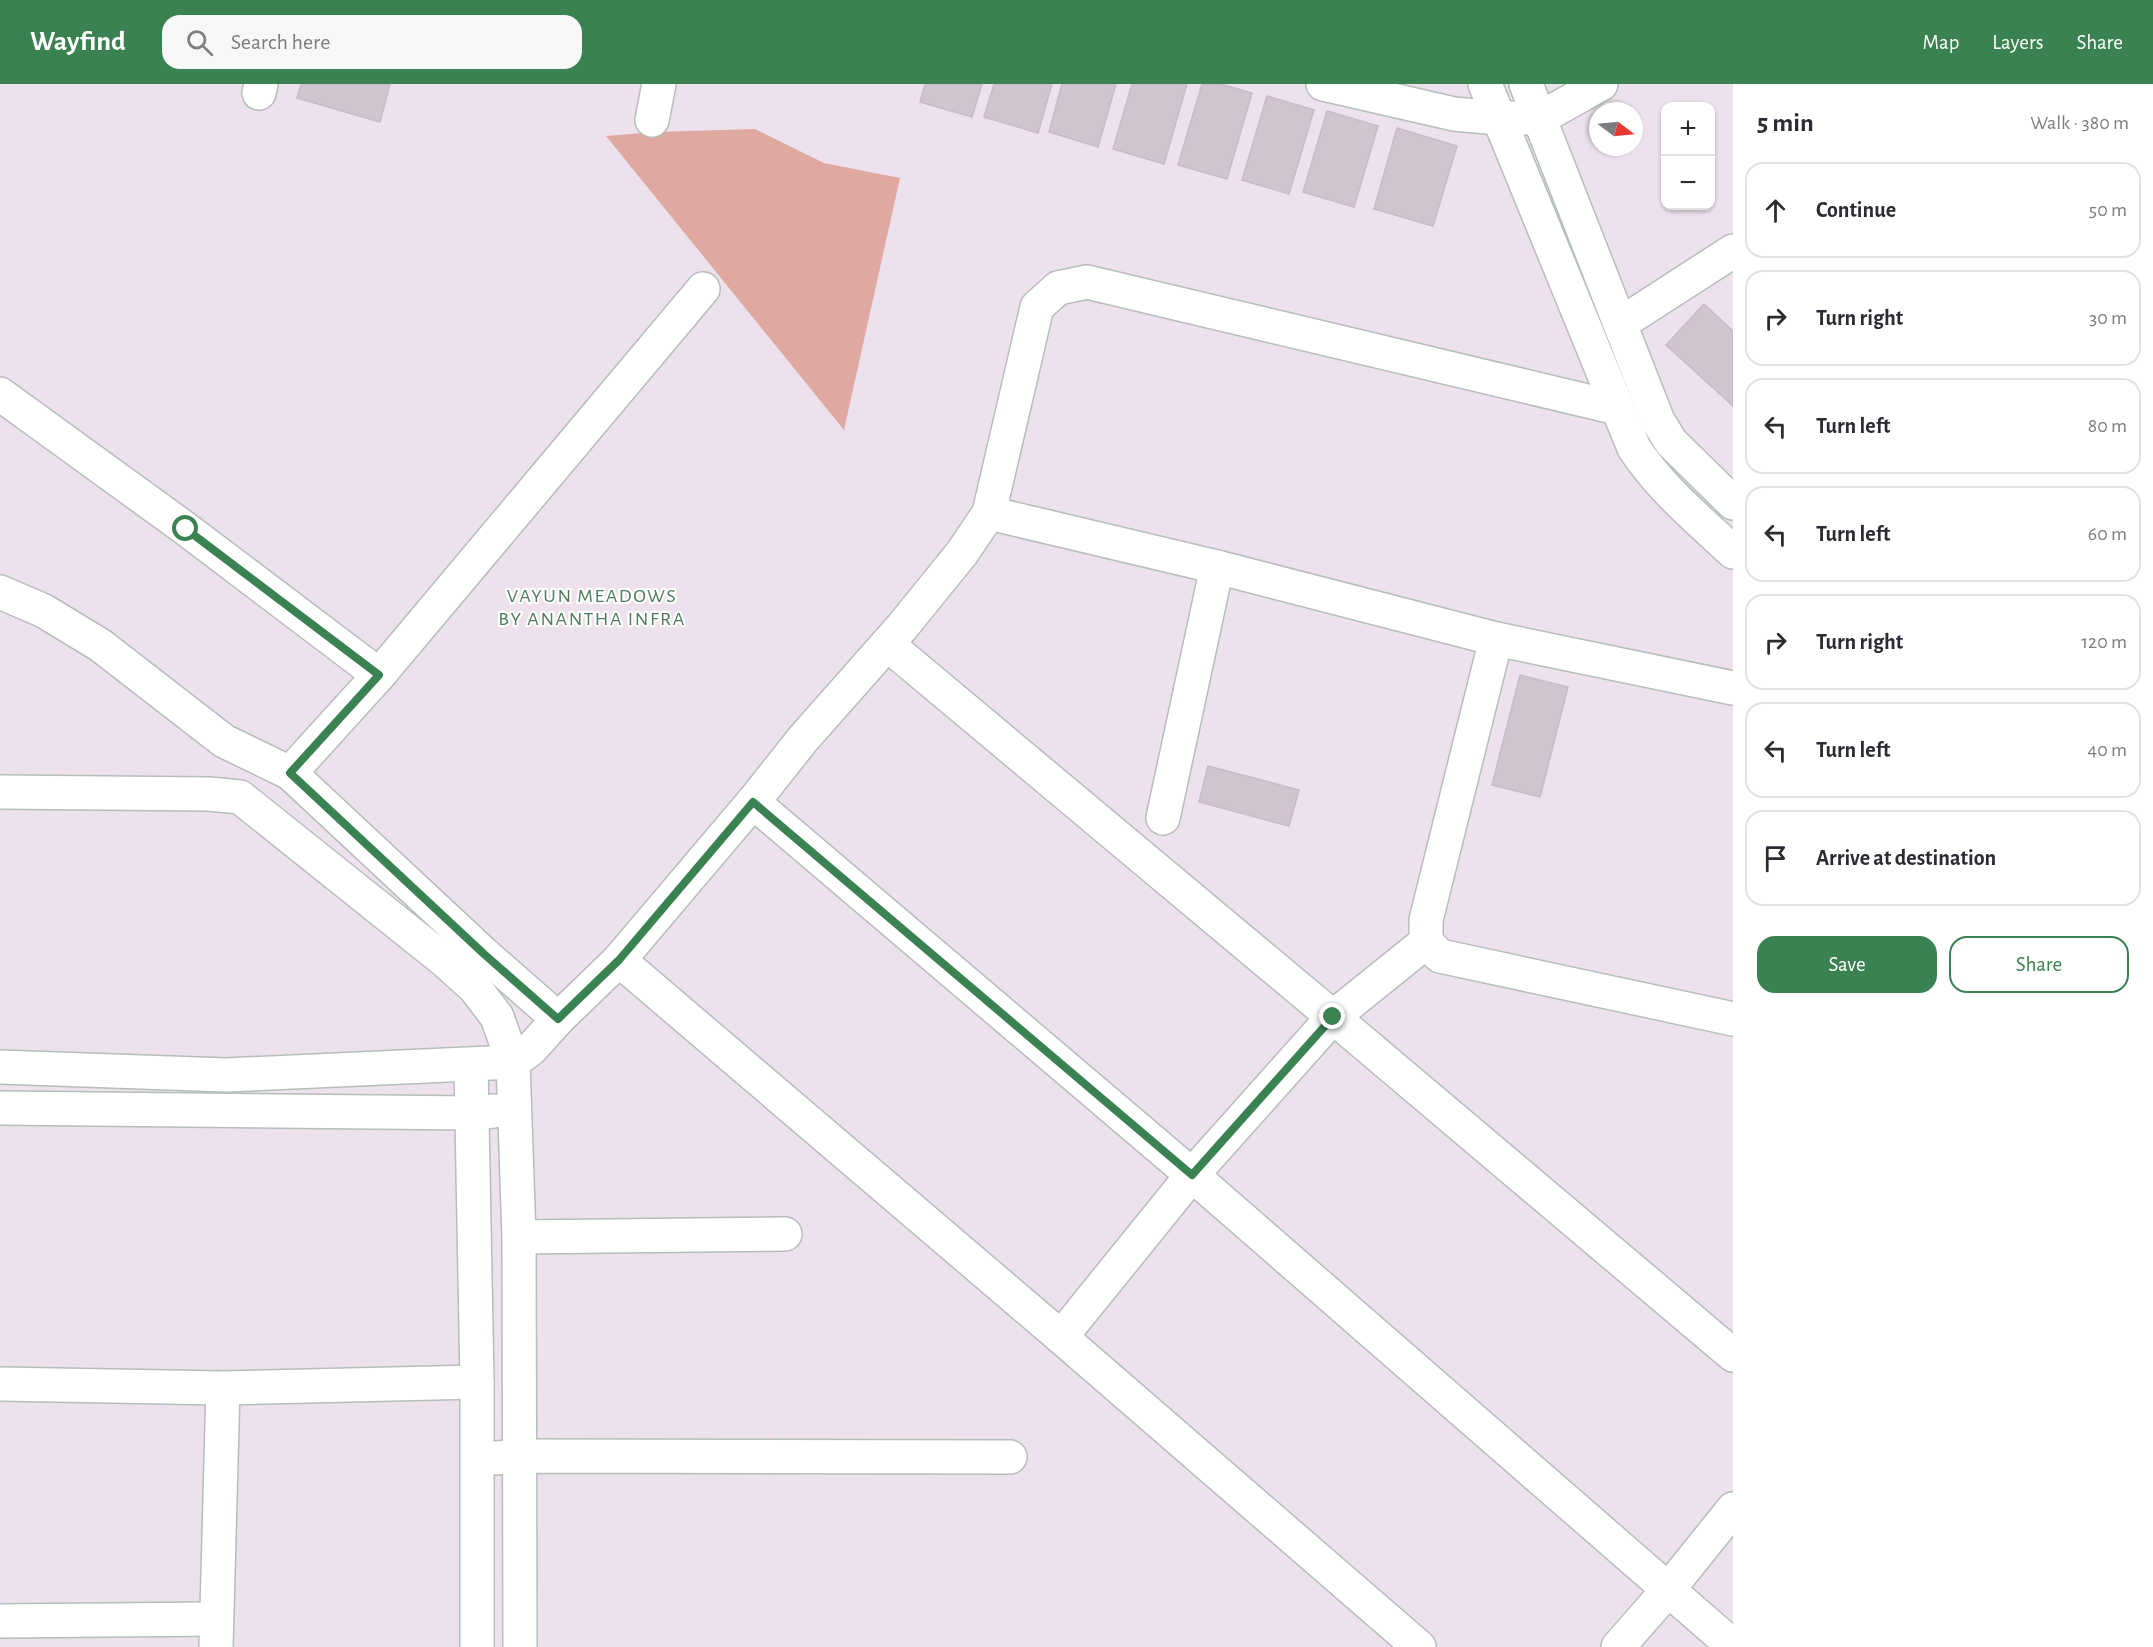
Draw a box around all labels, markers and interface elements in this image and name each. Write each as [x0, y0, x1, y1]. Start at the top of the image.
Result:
search box [162, 15, 582, 69]
icon: search [183, 26, 216, 59]
text: Wayfind [30, 28, 126, 56]
text: Search here [231, 31, 330, 53]
text: Map [1923, 32, 1959, 53]
text: Layers [1992, 32, 2043, 53]
text: Share [2076, 32, 2123, 53]
north arrow [1589, 102, 1643, 156]
map controls [1661, 102, 1715, 210]
button: + [1661, 102, 1715, 156]
text: 5 min [1757, 110, 1814, 136]
text: Walk · 380 m [2030, 113, 2129, 133]
button: − [1661, 156, 1715, 210]
icon: ahead [1759, 194, 1792, 227]
text: Continue [1816, 199, 1896, 221]
text: 50 m [2089, 200, 2127, 220]
icon: right [1759, 302, 1792, 335]
text: Turn right [1816, 307, 1903, 329]
text: 30 m [2089, 308, 2127, 328]
icon: left [1759, 410, 1792, 443]
text: Turn left [1816, 415, 1890, 437]
text: 80 m [2088, 416, 2127, 436]
route start [172, 515, 198, 541]
icon: left [1759, 518, 1792, 551]
text: Turn left [1816, 523, 1890, 545]
text: 60 m [2088, 524, 2127, 544]
district label: VAYUN MEADOWS BY ANANTHA INFRA [498, 586, 686, 629]
icon: right [1759, 626, 1792, 659]
text: Turn right [1816, 631, 1903, 653]
text: 120 m [2081, 632, 2127, 652]
icon: left [1759, 734, 1792, 767]
text: Turn left [1816, 739, 1890, 761]
text: 40 m [2088, 740, 2127, 760]
icon: arrive [1759, 842, 1792, 875]
text: Arrive at destination [1816, 847, 1996, 869]
button: Save [1757, 936, 1937, 993]
button: Share [1949, 936, 2129, 993]
route end [1319, 1003, 1345, 1029]

